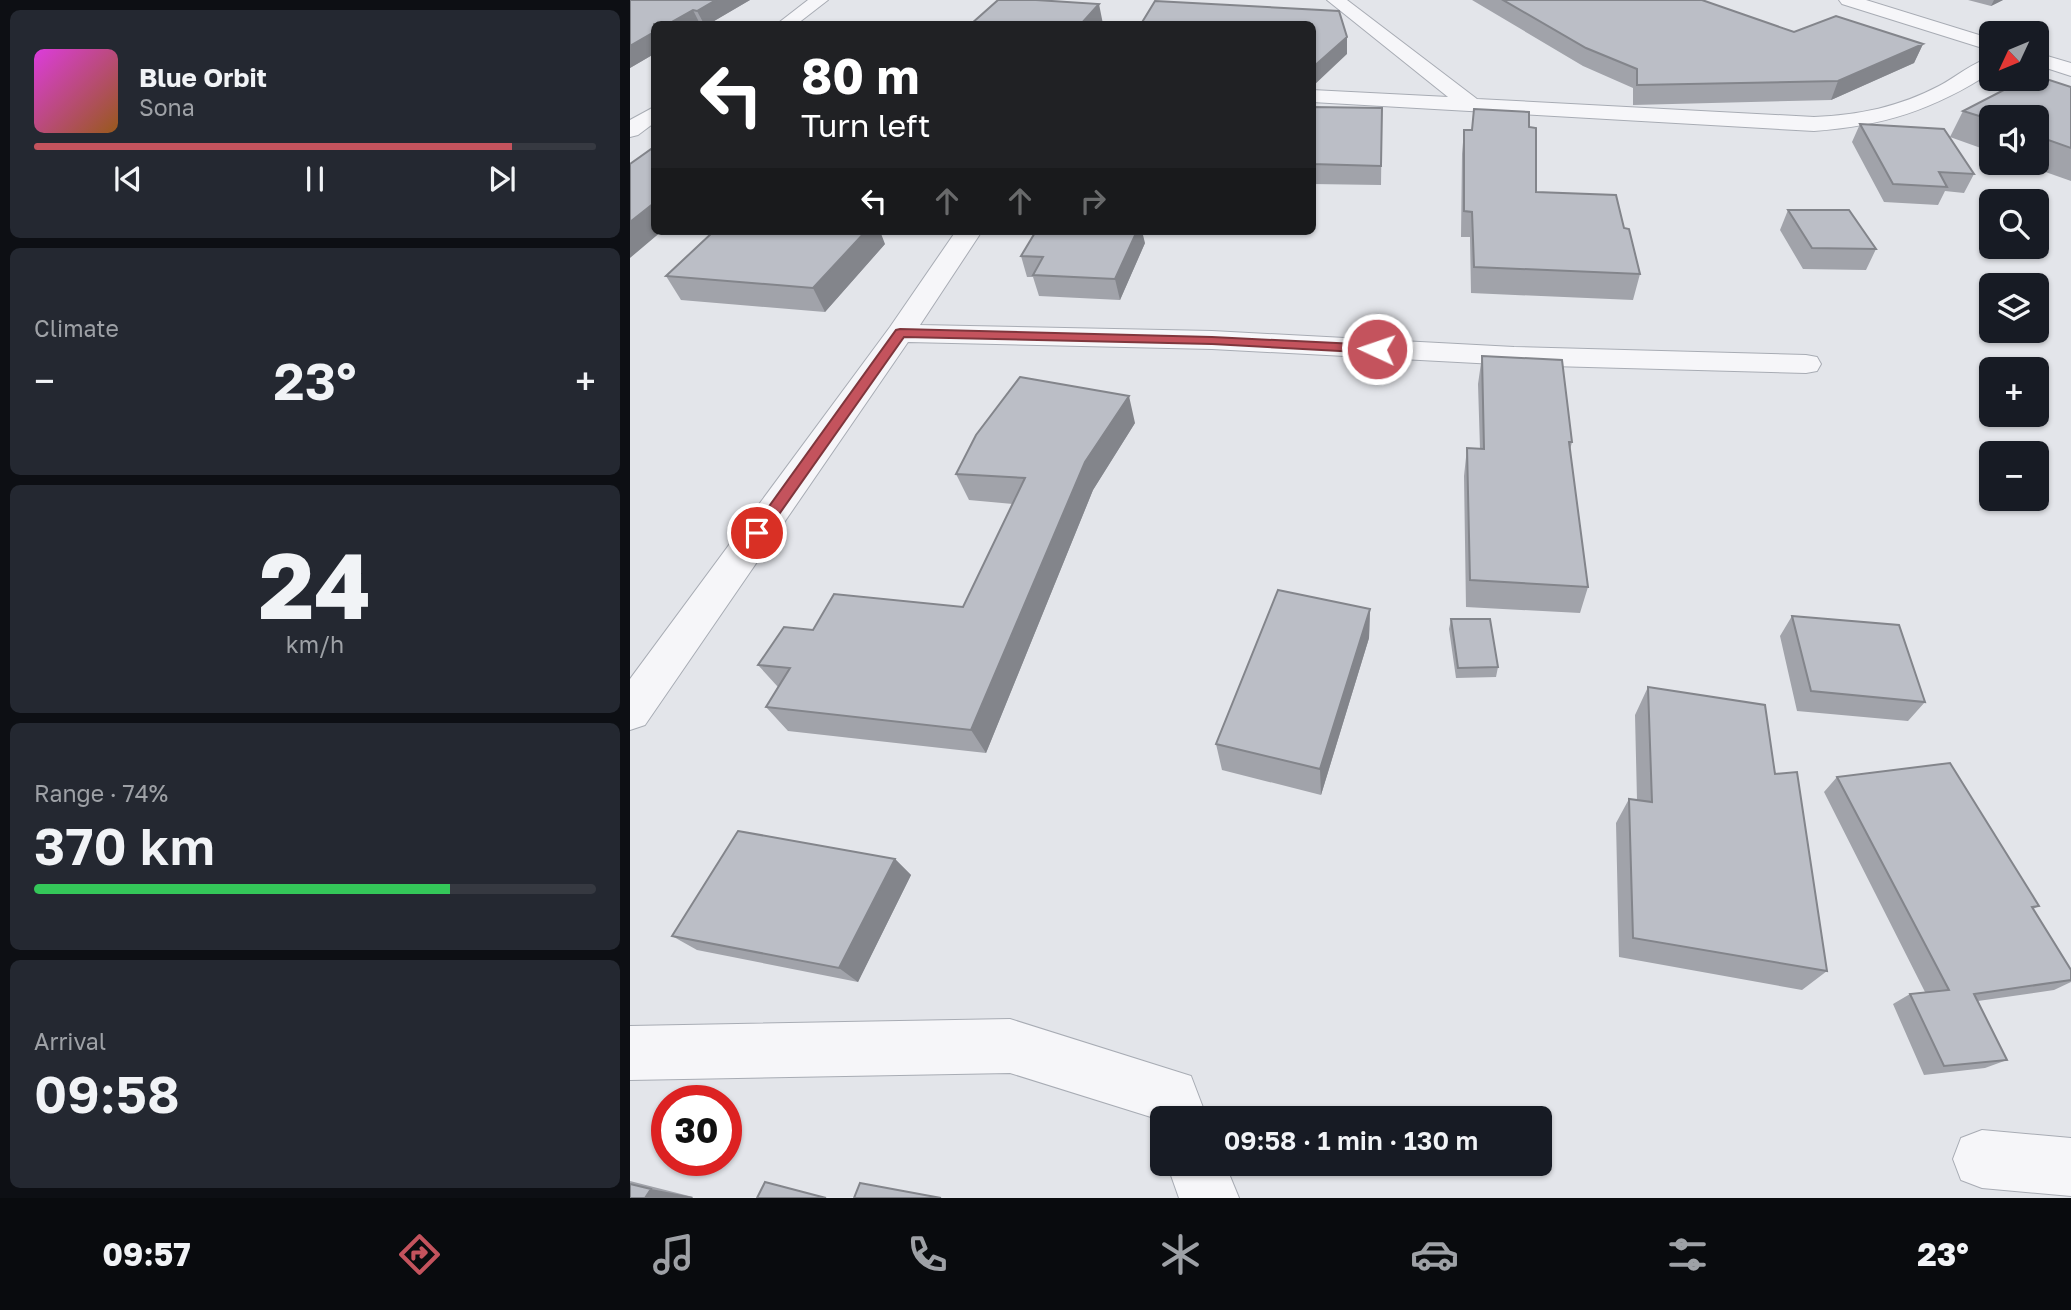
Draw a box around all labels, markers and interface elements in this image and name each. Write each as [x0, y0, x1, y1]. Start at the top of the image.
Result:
north arrow [1979, 21, 2049, 91]
map controls [1979, 21, 2049, 511]
text: 80 m [801, 46, 919, 105]
icon: left [686, 49, 777, 140]
text: Blue Orbit [139, 62, 267, 93]
text: Sona [139, 93, 195, 121]
button: sound [1979, 105, 2049, 175]
text: Turn left [801, 106, 930, 144]
icon: previous [109, 160, 147, 198]
icon: pause [296, 160, 334, 198]
icon: next [483, 160, 521, 198]
icon: left [855, 182, 893, 220]
icon: ahead [928, 182, 966, 220]
icon: ahead [1001, 182, 1039, 220]
icon: right [1074, 182, 1112, 220]
button: search [1979, 189, 2049, 259]
button: layers [1979, 273, 2049, 343]
position arrow [1340, 312, 1414, 386]
text: Climate [34, 314, 119, 342]
text: 23° [274, 349, 356, 411]
button: + [1979, 357, 2049, 427]
text: − [34, 358, 55, 403]
text: + [575, 358, 596, 403]
button: − [1979, 441, 2049, 511]
pin [727, 503, 787, 563]
icon: arrive [738, 514, 776, 552]
text: 24 [259, 530, 371, 639]
text: km/h [286, 630, 344, 658]
text: Range · 74% [34, 779, 168, 807]
text: 370 km [34, 814, 215, 876]
text: Arrival [34, 1027, 106, 1055]
text: 09:58 [34, 1062, 180, 1124]
speed limit sign: 30 [651, 1085, 742, 1176]
text: 09:58 · 1 min · 130 m [1224, 1125, 1478, 1156]
icon: directions [395, 1230, 444, 1279]
icon: music [649, 1230, 698, 1279]
icon: phone [903, 1230, 952, 1279]
icon: climate [1156, 1230, 1205, 1279]
icon: car [1410, 1230, 1459, 1279]
icon: filters [1663, 1230, 1712, 1279]
text: 09:57 [102, 1235, 191, 1273]
text: 23° [1917, 1235, 1969, 1273]

